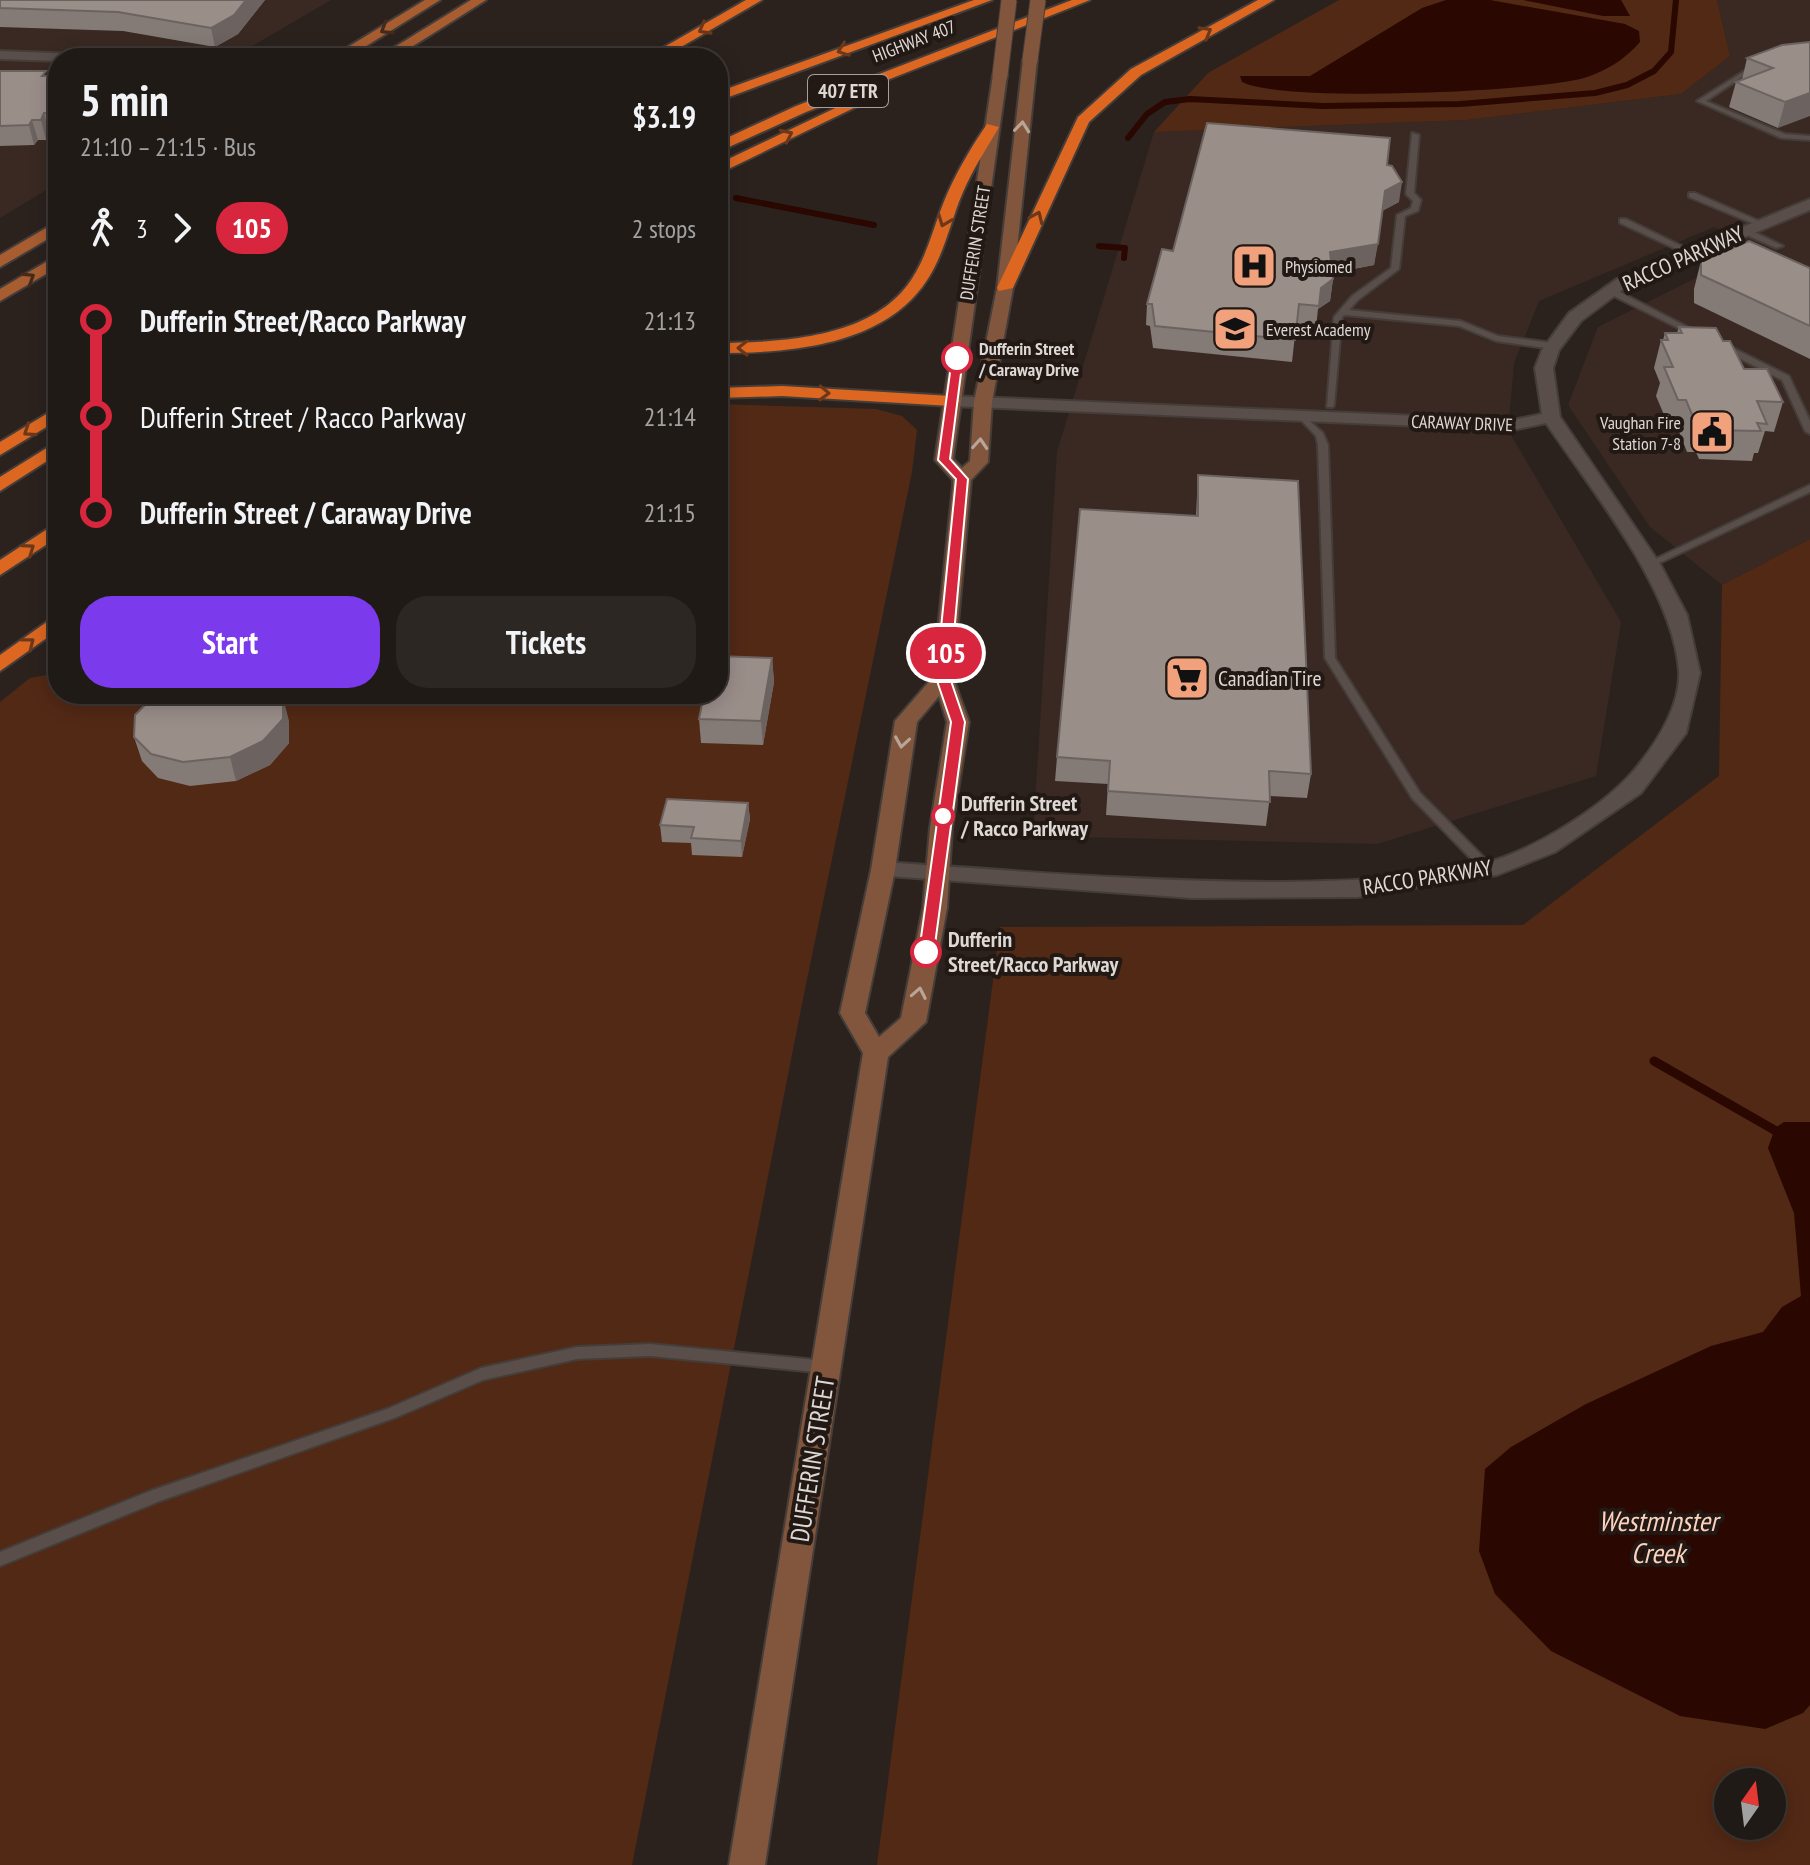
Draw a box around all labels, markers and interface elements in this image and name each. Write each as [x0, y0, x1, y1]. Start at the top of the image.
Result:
street label: HIGHWAY 407 [869, 15, 959, 67]
one-way arrow [380, 19, 395, 35]
one-way arrow [698, 19, 713, 35]
one-way arrow [1198, 26, 1212, 42]
one-way arrow [837, 40, 851, 57]
text: 5 min [80, 71, 169, 128]
road number: 407 ETR [808, 75, 888, 107]
text: $3.19 [632, 97, 696, 136]
one-way arrow [1014, 120, 1031, 133]
one-way arrow [779, 128, 794, 144]
text: 21:10 – 21:15 · Bus [80, 130, 256, 163]
street label: DUFFERIN STREET [955, 184, 995, 302]
icon: walk [80, 206, 124, 250]
icon: forward [160, 206, 204, 250]
text: 105 [232, 209, 272, 246]
one-way arrow [1027, 211, 1043, 225]
text: 3 [136, 212, 148, 245]
text: 2 stops [632, 212, 696, 245]
one-way arrow [937, 213, 954, 227]
street label: RACCO PARKWAY [1618, 219, 1748, 297]
hospital icon: Physiomed [1230, 242, 1278, 290]
place label: Physiomed [1285, 255, 1353, 278]
one-way arrow [20, 272, 35, 287]
text: Dufferin Street/Racco Parkway [140, 301, 466, 340]
text: 21:13 [644, 304, 696, 337]
school or university icon: Everest Academy [1211, 305, 1259, 353]
place label: Everest Academy [1266, 318, 1371, 341]
place label: Dufferin Street / Caraway Drive [978, 337, 1080, 381]
one-way arrow [736, 340, 749, 357]
marker: Dufferin Street / Caraway Drive [942, 343, 972, 373]
one-way arrow [818, 384, 831, 401]
text: Dufferin Street / Racco Parkway [140, 397, 466, 436]
text: 21:14 [644, 400, 696, 433]
public building icon: Vaughan Fire Station 7-8 [1688, 408, 1736, 456]
street label: CARAWAY DRIVE [1411, 410, 1513, 436]
place label: Vaughan Fire Station 7-8 [1599, 411, 1681, 455]
one-way arrow [23, 421, 38, 436]
one-way arrow [971, 437, 988, 450]
text: Dufferin Street / Caraway Drive [140, 493, 472, 532]
text: 21:15 [644, 496, 696, 529]
one-way arrow [20, 544, 35, 559]
button: Start [80, 596, 380, 688]
button: Tickets [396, 596, 696, 688]
line badge: 105 [900, 627, 992, 679]
text: 105 [926, 634, 966, 671]
one-way arrow [20, 638, 35, 652]
supermarket icon: Canadian Tire [1163, 654, 1211, 702]
place label: Canadian Tire [1218, 664, 1322, 692]
one-way arrow [895, 735, 912, 748]
place label: Dufferin Street / Racco Parkway [960, 789, 1089, 842]
marker: Dufferin Street / Racco Parkway [932, 805, 954, 827]
street label: RACCO PARKWAY [1361, 853, 1493, 901]
place label: Dufferin Street/Racco Parkway [948, 925, 1119, 978]
marker: Dufferin Street/Racco Parkway [911, 937, 941, 967]
one-way arrow [909, 986, 926, 1000]
street label: DUFFERIN STREET [783, 1374, 841, 1544]
water label: Westminster Creek [1598, 1502, 1722, 1571]
north arrow [1714, 1768, 1786, 1840]
map controls [1714, 1768, 1786, 1840]

